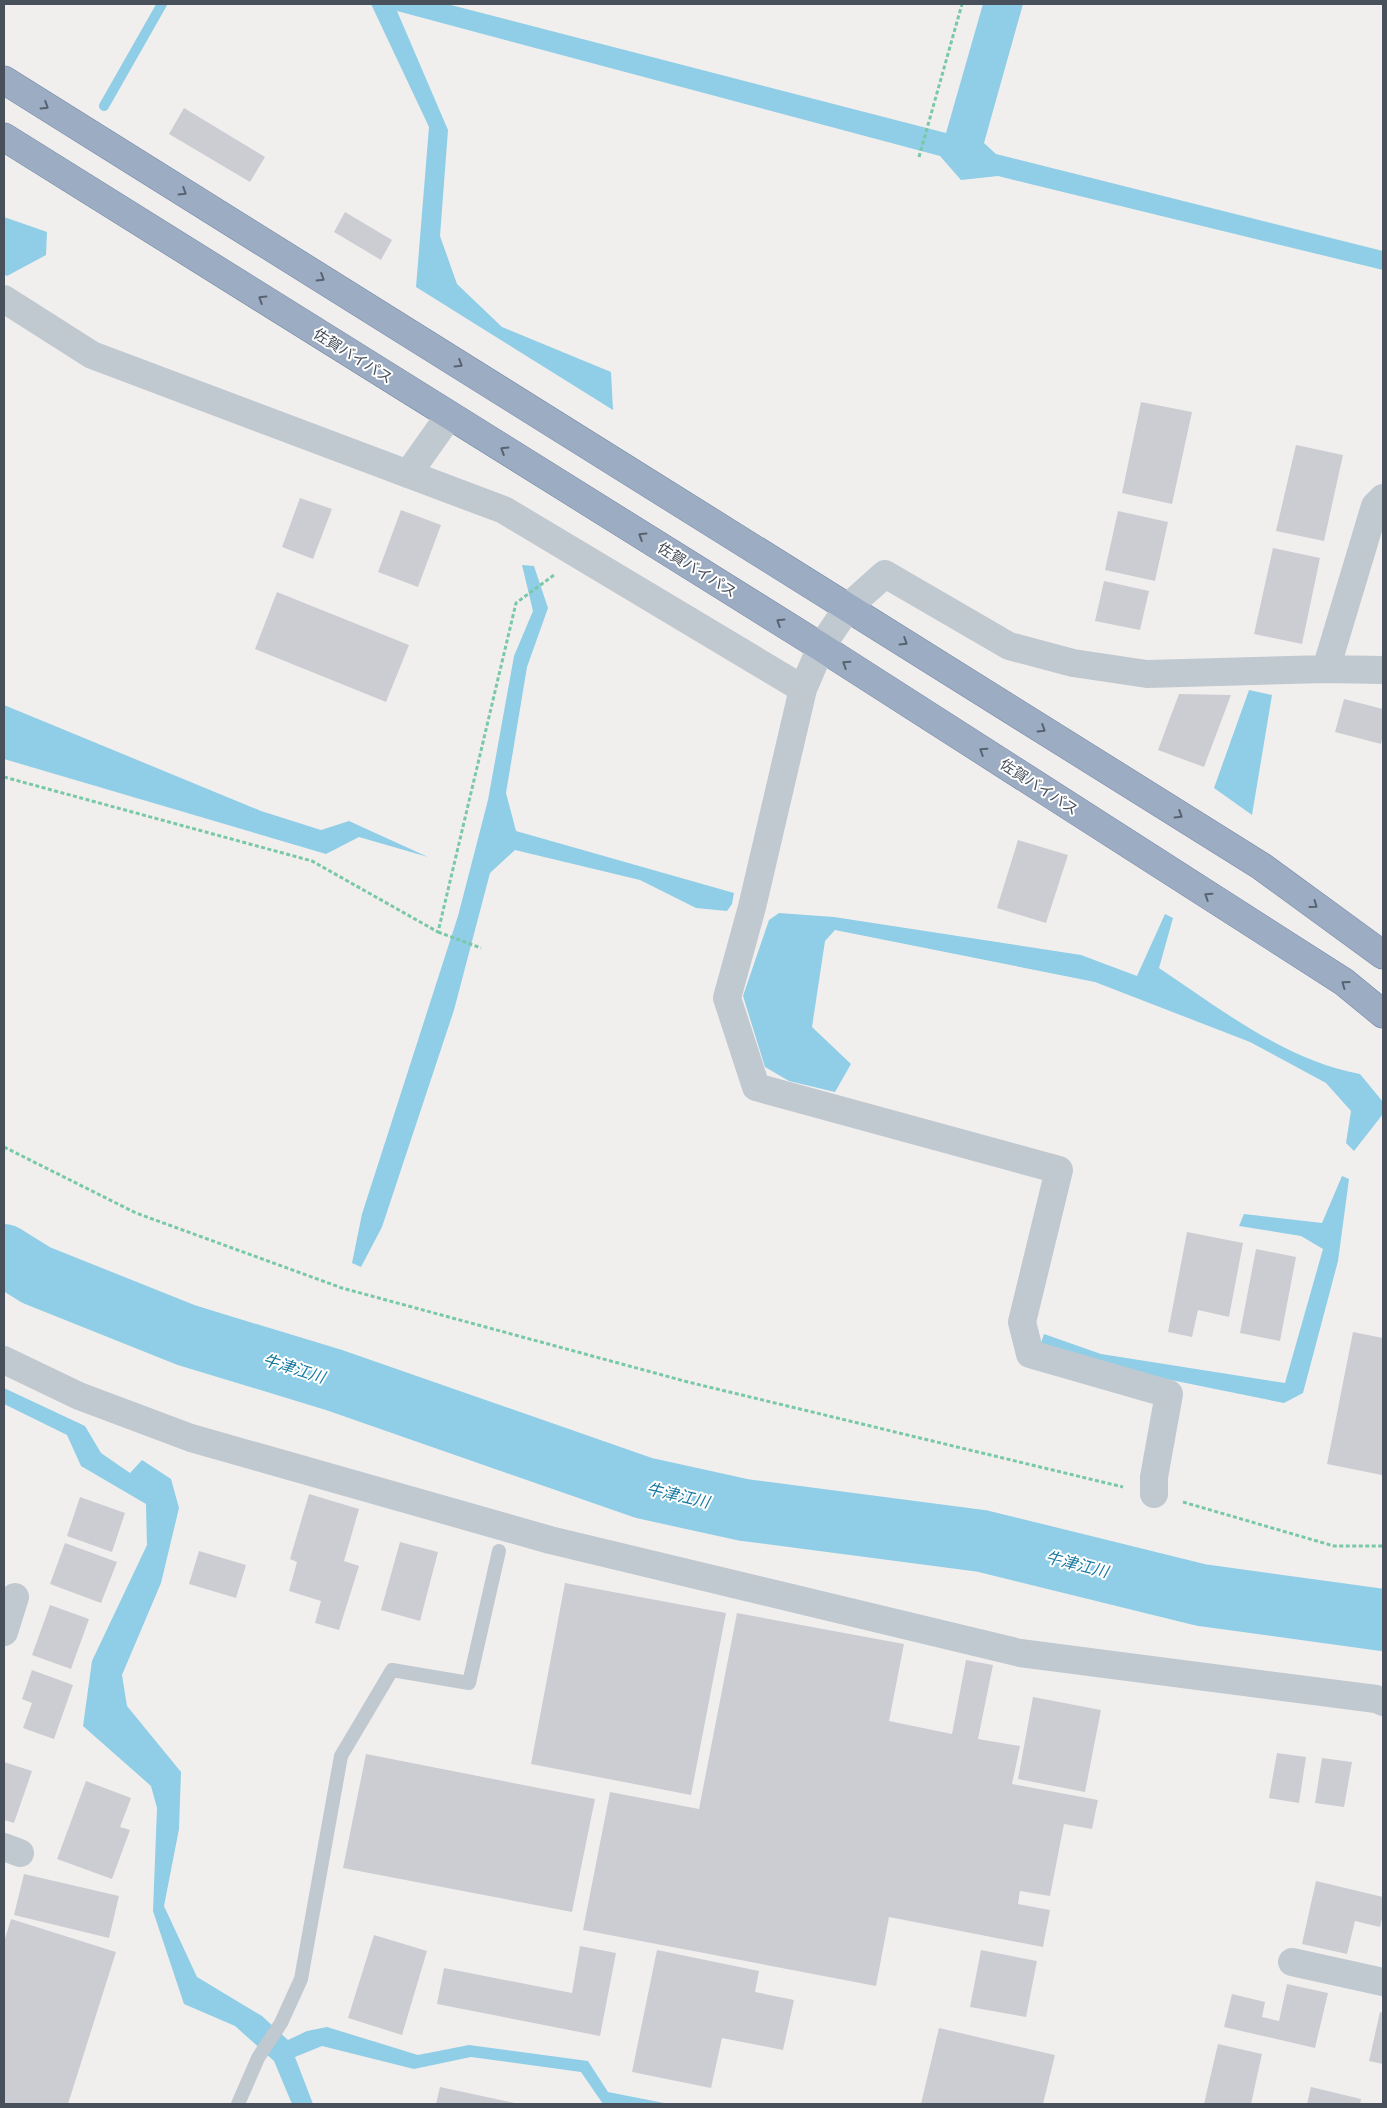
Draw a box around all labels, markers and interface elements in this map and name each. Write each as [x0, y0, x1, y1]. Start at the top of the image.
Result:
one-way arrow [40, 100, 49, 109]
one-way arrow [177, 186, 187, 195]
one-way arrow [315, 272, 325, 281]
one-way arrow [259, 295, 268, 305]
street label: 佐賀バイパス [310, 325, 396, 387]
one-way arrow [453, 358, 462, 367]
one-way arrow [500, 447, 509, 457]
one-way arrow [638, 533, 647, 542]
street label: 佐賀バイパス [654, 539, 740, 601]
one-way arrow [776, 618, 785, 628]
one-way arrow [899, 636, 908, 646]
one-way arrow [843, 660, 852, 670]
one-way arrow [1036, 722, 1045, 732]
one-way arrow [980, 748, 989, 758]
street label: 佐賀バイパス [996, 755, 1082, 819]
one-way arrow [1174, 809, 1183, 818]
one-way arrow [1205, 892, 1214, 902]
one-way arrow [1309, 899, 1318, 908]
one-way arrow [1342, 981, 1351, 989]
water label: 牛津江川 [260, 1350, 329, 1388]
water label: 牛津江川 [645, 1479, 713, 1512]
water label: 牛津江川 [1044, 1548, 1112, 1582]

